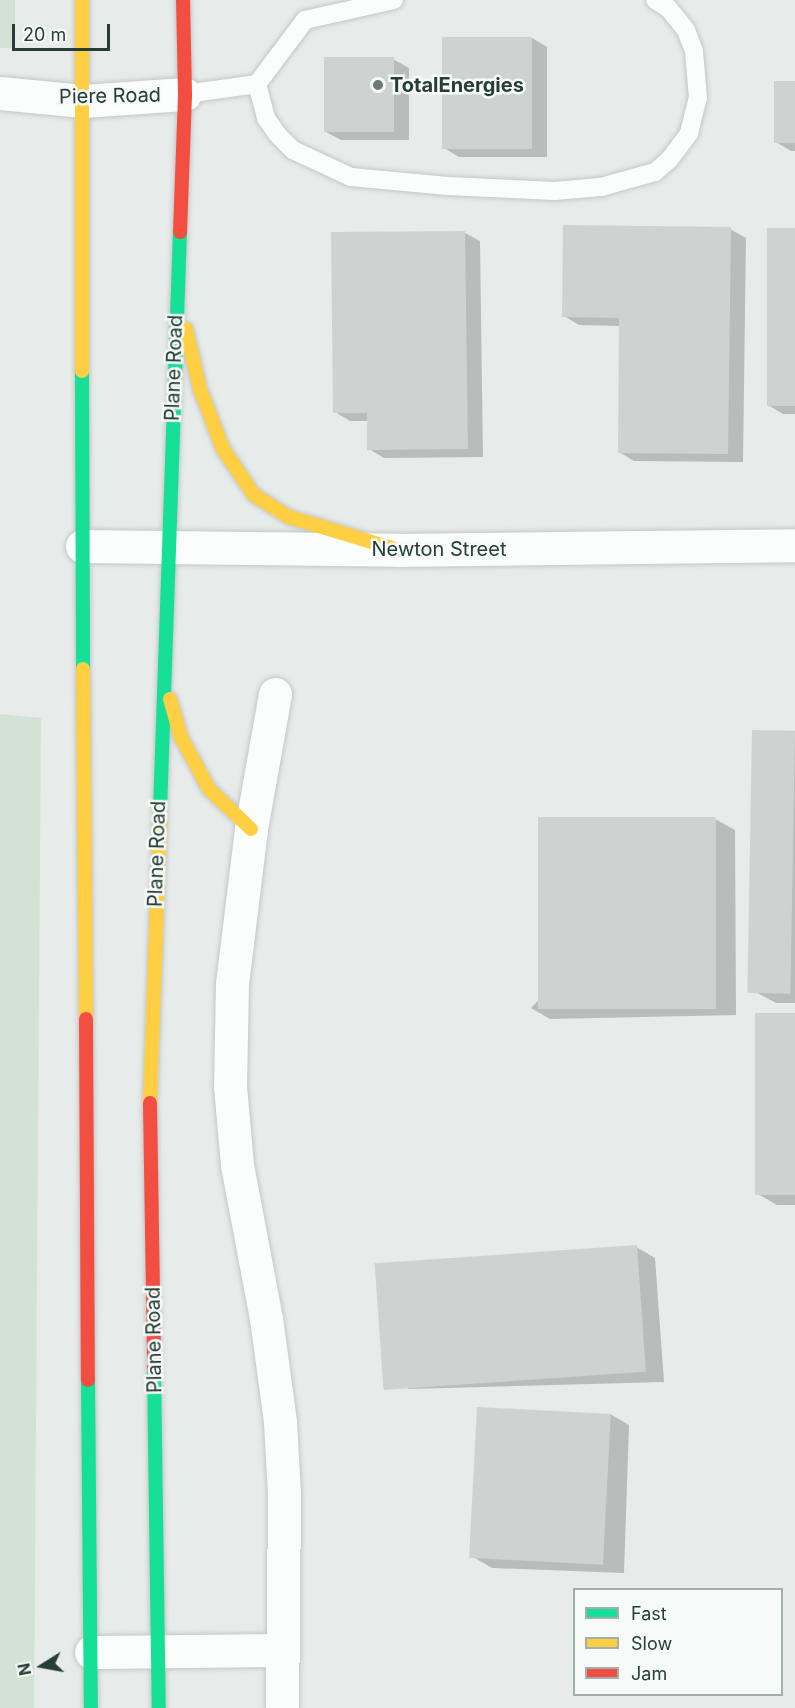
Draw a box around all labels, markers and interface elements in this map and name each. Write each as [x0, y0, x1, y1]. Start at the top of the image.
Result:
scale bar [15, 12, 112, 50]
text: 20 m [23, 24, 66, 45]
place label: TotalEnergies [390, 73, 524, 97]
marker: TotalEnergies [371, 78, 385, 92]
street label: Piere Road [59, 83, 161, 109]
street label: Plane Road [160, 315, 188, 421]
street label: Newton Street [372, 537, 506, 561]
street label: Plane Road [143, 801, 171, 907]
street label: Plane Road [141, 1287, 167, 1393]
legend [573, 1588, 783, 1696]
text: Fast [631, 1603, 667, 1624]
text: Slow [631, 1633, 672, 1654]
north arrow [12, 1636, 72, 1696]
text: N [13, 1662, 35, 1677]
text: Jam [631, 1663, 667, 1684]

